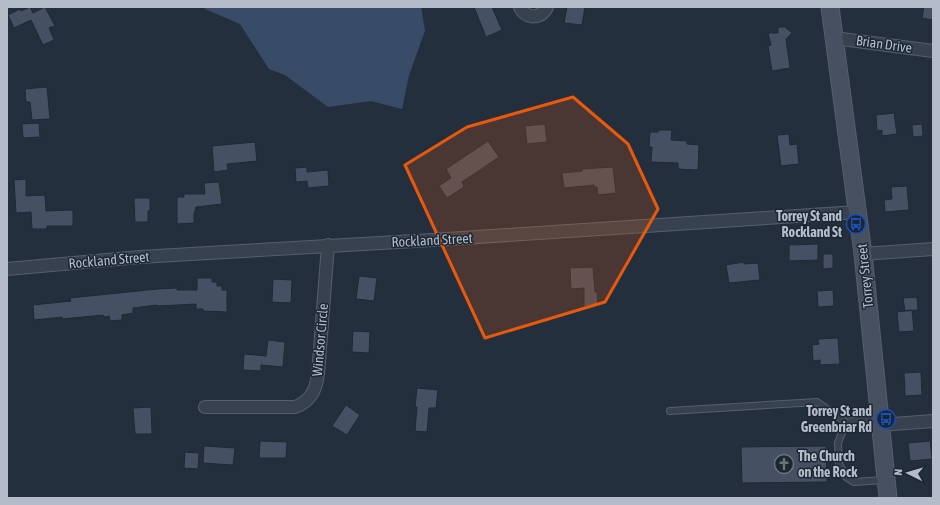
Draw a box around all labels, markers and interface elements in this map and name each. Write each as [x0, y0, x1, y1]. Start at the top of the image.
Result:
street label: Brian Drive [855, 32, 913, 56]
place label: Torrey St and Rockland St [776, 208, 842, 240]
bus stop icon: Torrey St and Rockland St [845, 213, 867, 235]
street label: Rockland Street [391, 230, 473, 250]
street label: Torrey Street [854, 243, 876, 309]
street label: Rockland Street [68, 248, 150, 272]
street label: Windsor Circle [309, 303, 331, 377]
place label: Torrey St and Greenbriar Rd [801, 403, 872, 435]
bus stop icon: Torrey St and Greenbriar Rd [875, 408, 897, 430]
place label: The Church on the Rock [798, 448, 858, 480]
church icon: The Church on the Rock [773, 453, 795, 475]
north arrow [888, 453, 928, 493]
text: N [892, 468, 904, 476]

